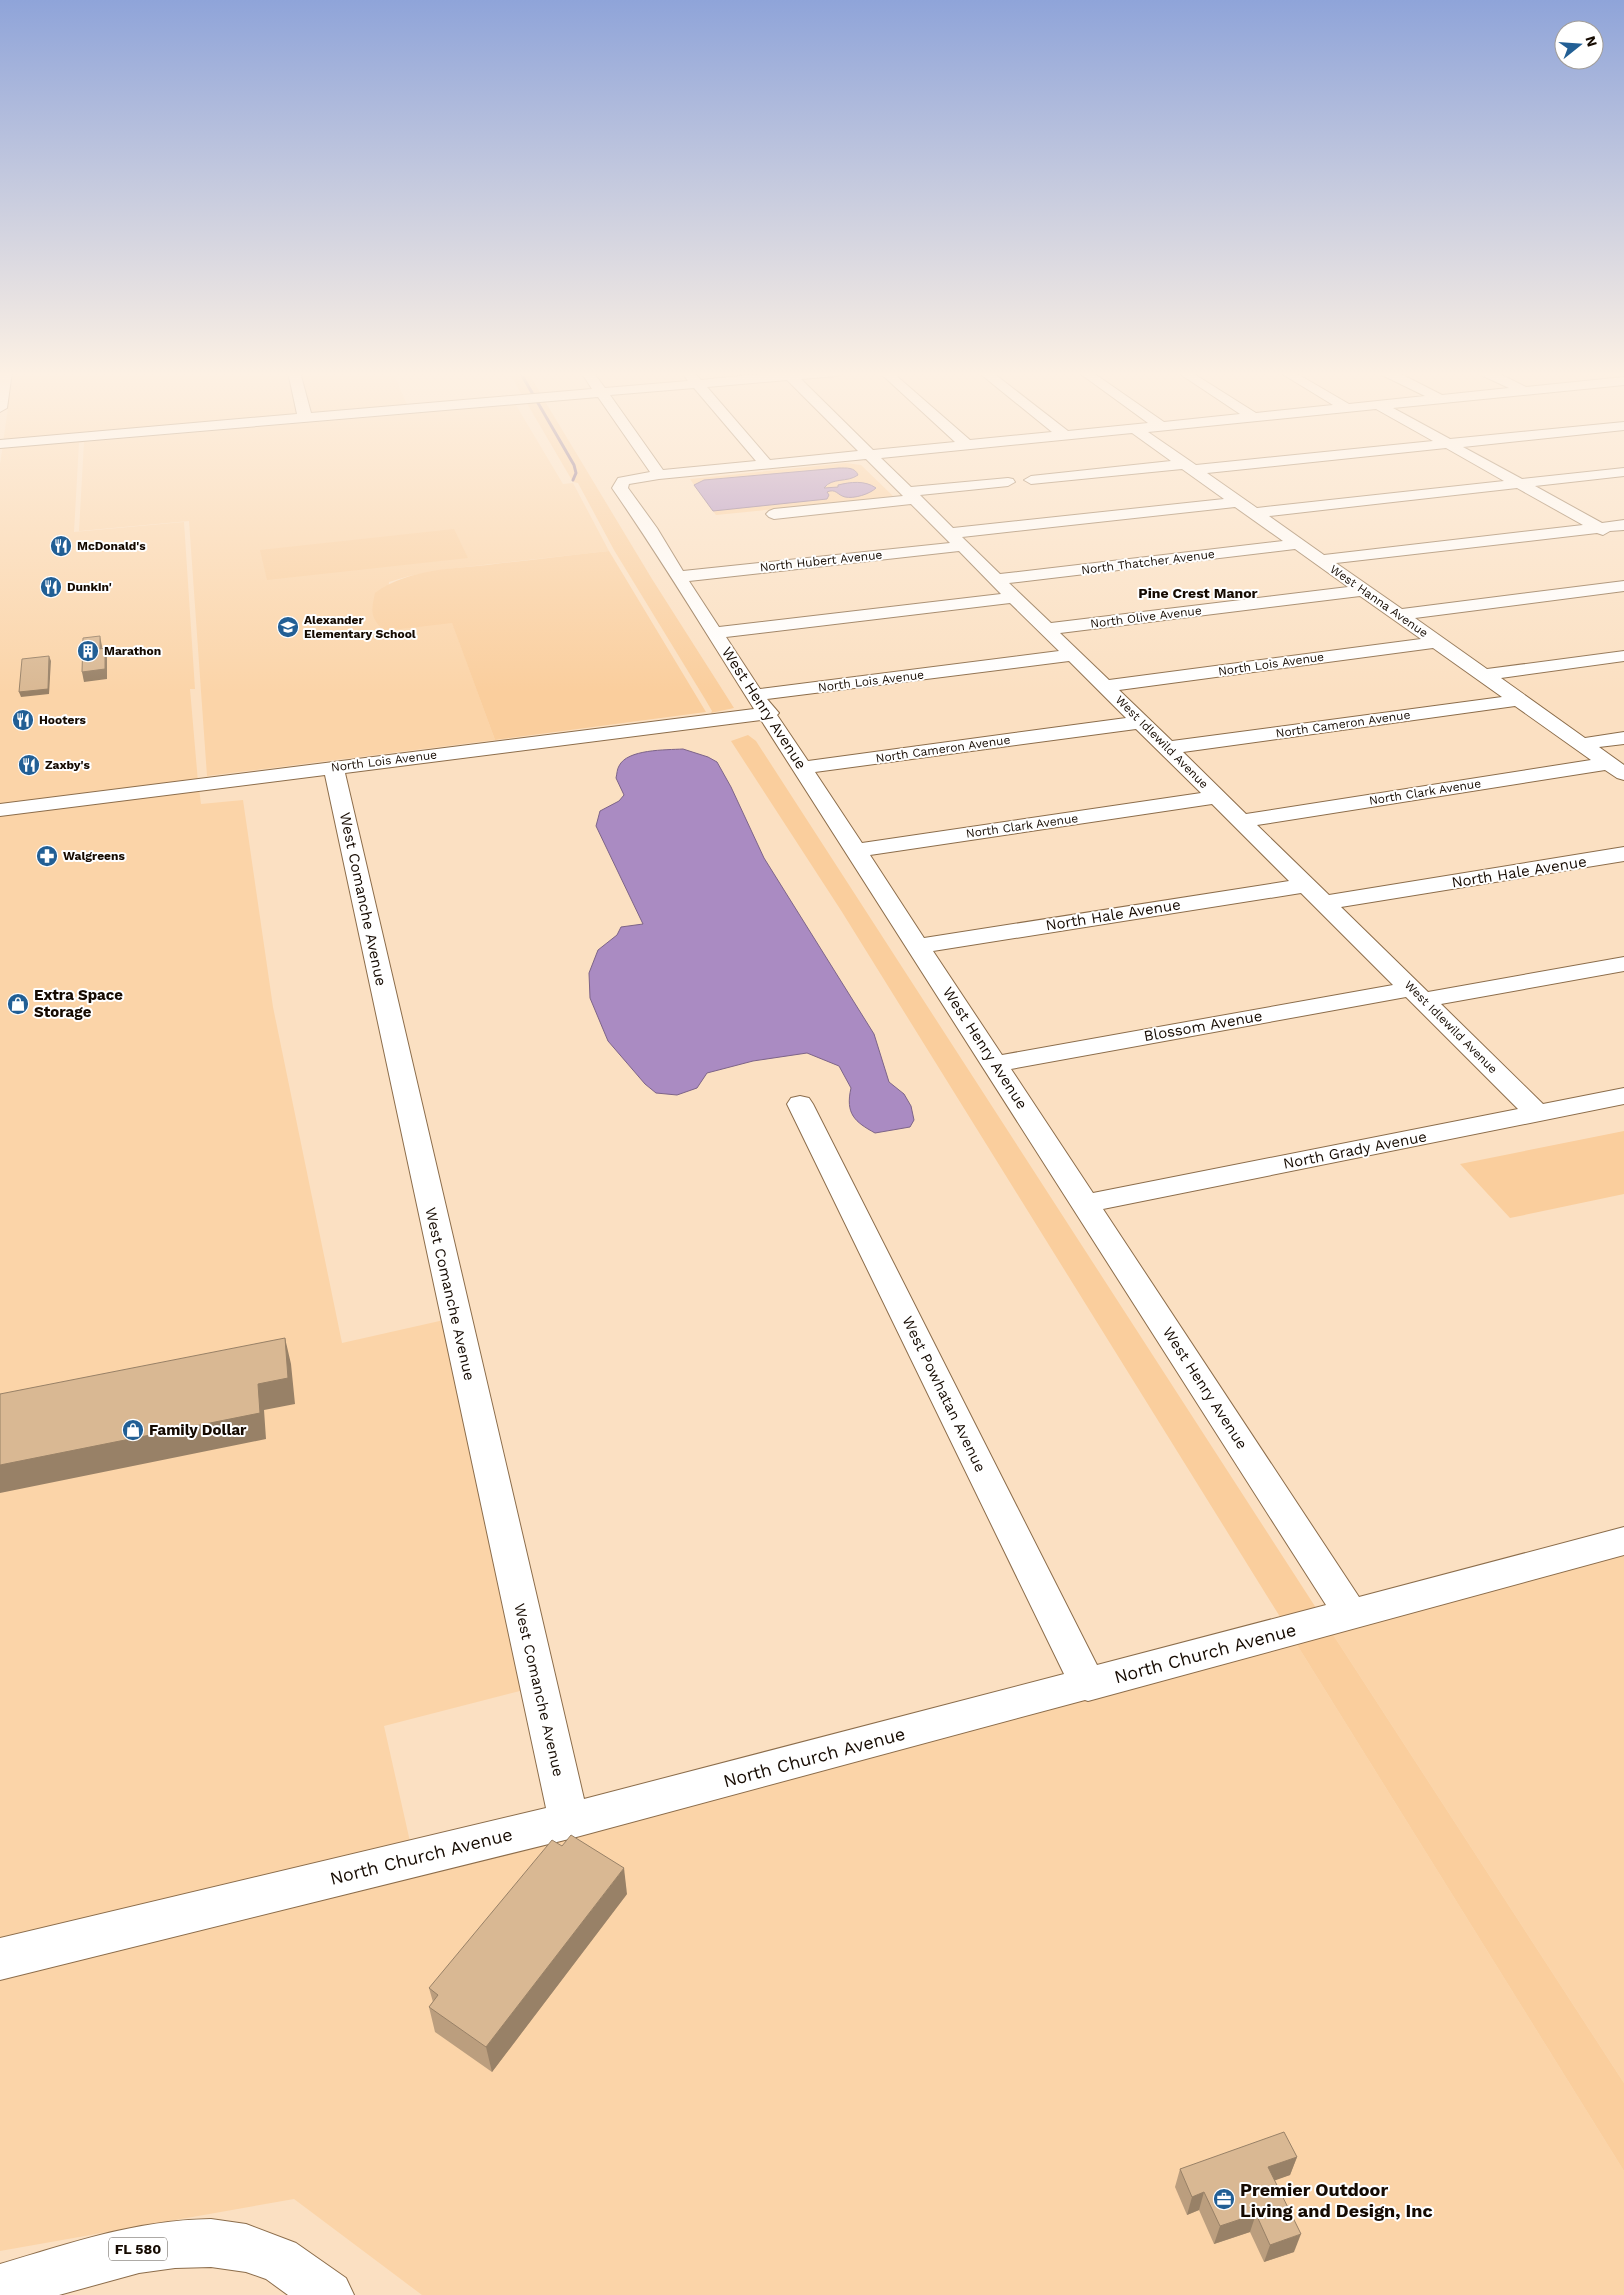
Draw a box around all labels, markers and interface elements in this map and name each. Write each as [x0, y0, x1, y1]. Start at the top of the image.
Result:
north arrow [1554, 20, 1604, 70]
text: N [1582, 34, 1601, 48]
restaurant icon: McDonald's [49, 534, 73, 558]
place label: McDonald's [77, 539, 146, 553]
street label: North Thatcher Avenue [1080, 547, 1216, 577]
street label: North Hubert Avenue [759, 548, 883, 574]
street label: West Hanna Avenue [1327, 562, 1431, 640]
restaurant icon: Dunkin' [39, 575, 63, 599]
place label: Dunkin' [67, 580, 112, 594]
district label: Pine Crest Manor [1138, 585, 1258, 601]
street label: North Olive Avenue [1090, 603, 1203, 631]
place label: Alexander Elementary School [304, 613, 416, 641]
school or university icon: Alexander Elementary School [276, 615, 300, 639]
building icon: Marathon [76, 639, 100, 663]
place label: Marathon [104, 644, 161, 658]
street label: West Henry Avenue [718, 644, 810, 772]
street label: North Lois Avenue [1217, 650, 1325, 678]
street label: North Lois Avenue [817, 668, 925, 694]
street label: West Idlewild Avenue [1113, 693, 1211, 791]
restaurant icon: Hooters [11, 708, 35, 732]
street label: North Cameron Avenue [1275, 708, 1411, 740]
place label: Hooters [39, 713, 86, 727]
street label: North Cameron Avenue [875, 733, 1011, 765]
street label: North Lois Avenue [330, 748, 438, 774]
restaurant icon: Zaxby's [17, 753, 41, 777]
place label: Zaxby's [45, 758, 91, 772]
street label: North Clark Avenue [1368, 776, 1482, 808]
street label: West Comanche Avenue [336, 810, 390, 988]
street label: North Clark Avenue [965, 811, 1079, 841]
pharmacy icon: Walgreens [35, 844, 59, 868]
place label: Walgreens [63, 849, 125, 863]
street label: North Hale Avenue [1450, 852, 1588, 892]
street label: North Hale Avenue [1044, 895, 1182, 935]
street label: West Idlewild Avenue [1402, 978, 1500, 1076]
street label: West Henry Avenue [939, 984, 1031, 1112]
place label: Extra Space Storage [34, 986, 123, 1021]
shop icon: Extra Space Storage [6, 992, 30, 1016]
street label: Blossom Avenue [1142, 1007, 1264, 1045]
street label: North Grady Avenue [1282, 1127, 1428, 1173]
street label: West Comanche Avenue [421, 1206, 479, 1382]
street label: West Powhatan Avenue [898, 1313, 990, 1475]
street label: West Henry Avenue [1159, 1324, 1251, 1452]
shop icon: Family Dollar [121, 1418, 145, 1442]
place label: Family Dollar [149, 1421, 247, 1439]
street label: West Comanche Avenue [510, 1602, 568, 1778]
street label: North Church Avenue [1112, 1619, 1298, 1687]
street label: North Church Avenue [721, 1723, 907, 1791]
street label: North Church Avenue [328, 1823, 514, 1889]
place label: Premier Outdoor Living and Design, Inc [1240, 2179, 1433, 2221]
office icon: Premier Outdoor Living and Design, Inc [1212, 2187, 1236, 2211]
road number: FL 580 [109, 2238, 167, 2260]

